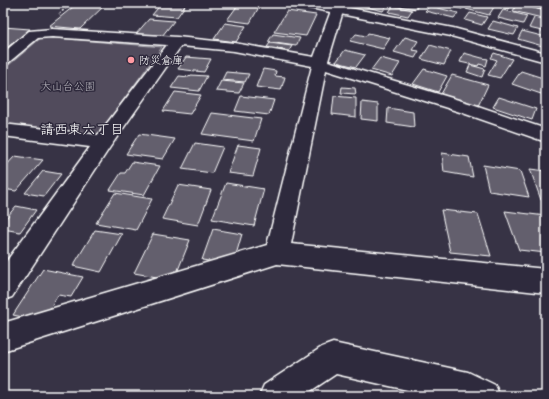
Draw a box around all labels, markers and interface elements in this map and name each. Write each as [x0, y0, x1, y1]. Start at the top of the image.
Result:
place label: 防災倉庫 [139, 51, 183, 68]
marker: 防災倉庫 [126, 55, 136, 65]
park label: 大山台公園 [41, 77, 96, 94]
district label: 請西東六丁目 [40, 118, 124, 139]

